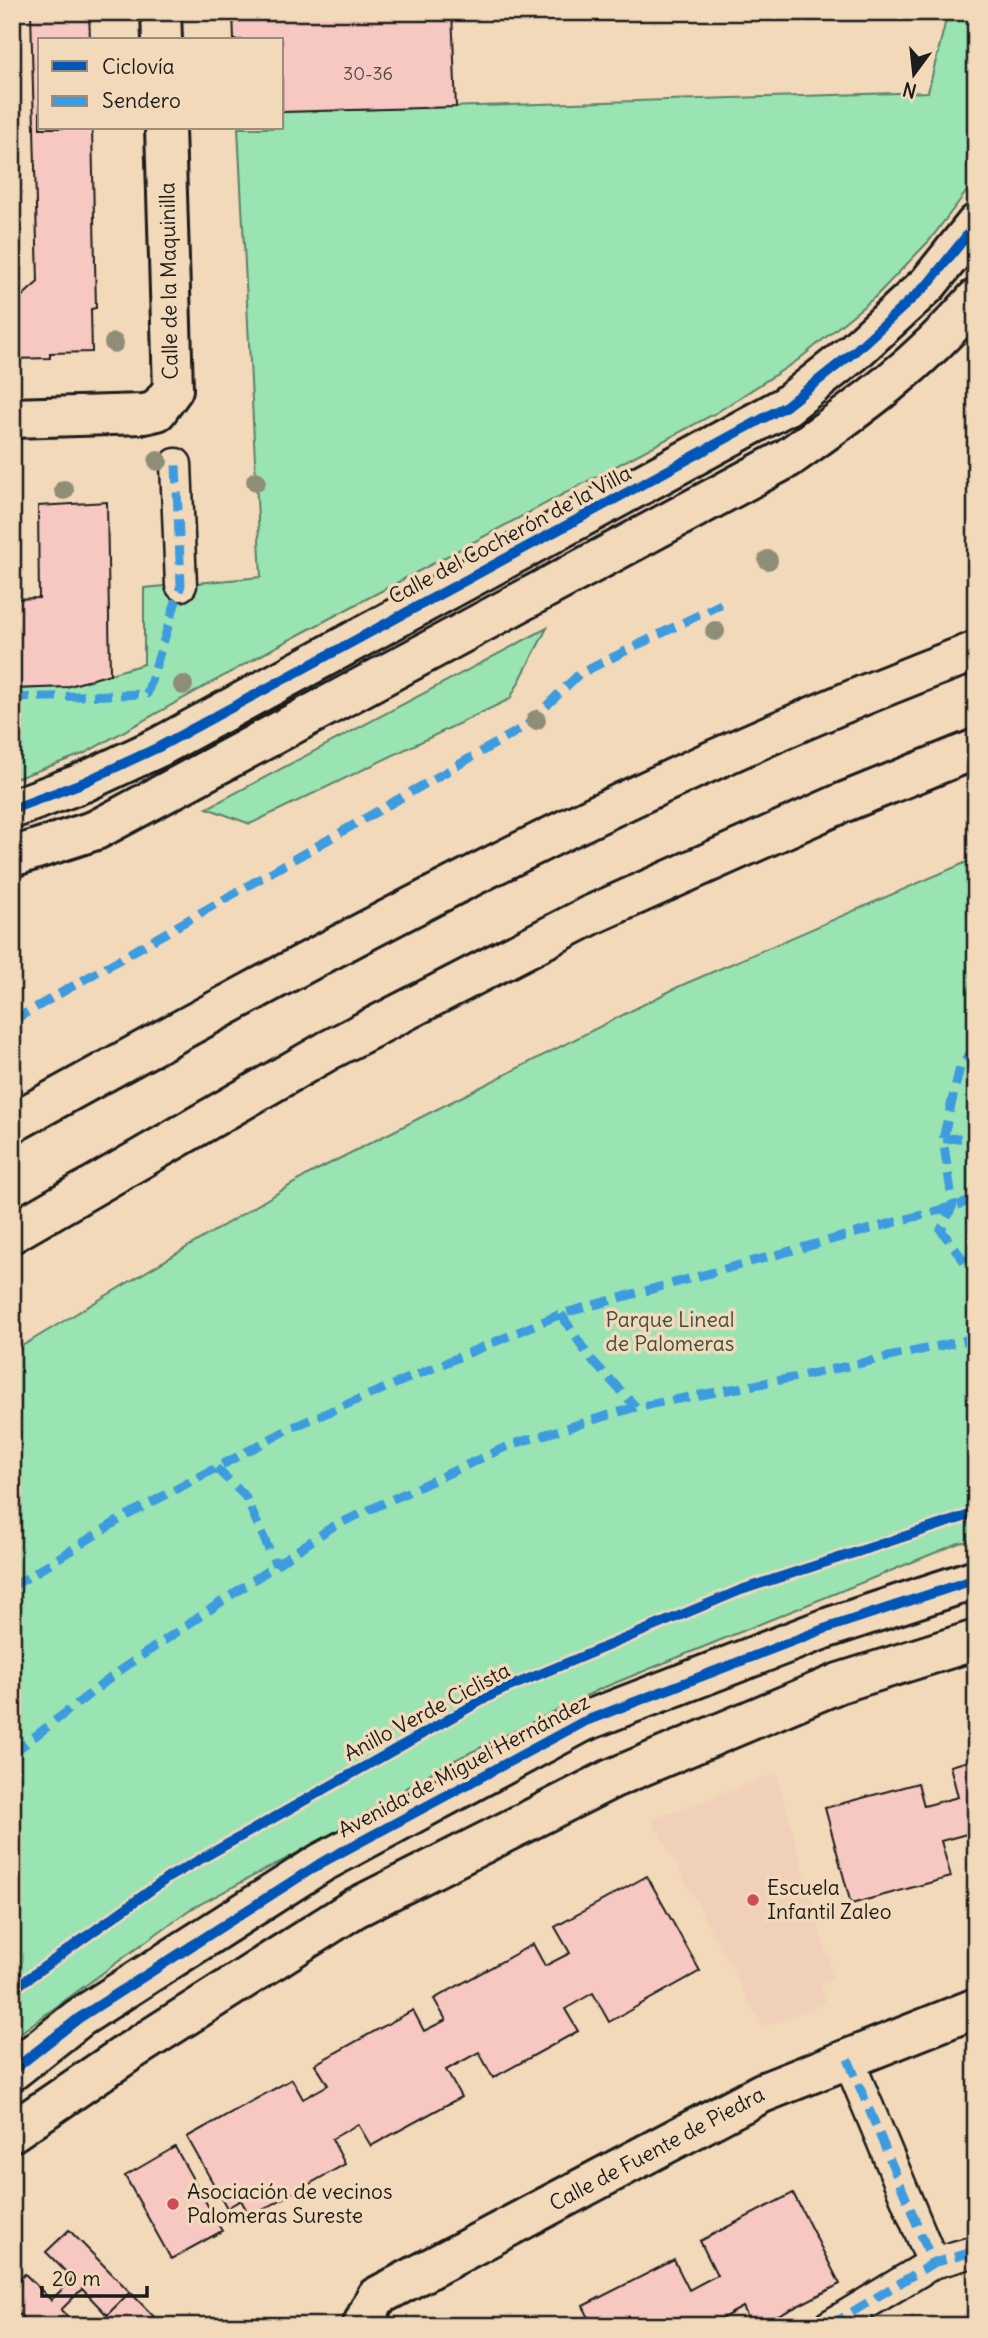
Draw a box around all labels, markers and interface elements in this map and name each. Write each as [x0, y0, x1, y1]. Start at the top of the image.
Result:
legend [38, 38, 284, 130]
north arrow [880, 38, 950, 108]
text: Ciclovía [102, 53, 175, 80]
house number: 30-36 [343, 62, 393, 85]
text: N [900, 77, 919, 104]
text: Sendero [102, 87, 181, 114]
street label: Calle de la Maquinilla [153, 182, 184, 380]
street label: Calle del Cocherón de la Villa [384, 459, 636, 610]
park label: Parque Lineal de Palomeras [606, 1306, 734, 1357]
street label: Anillo Verde Ciclista [339, 1656, 514, 1767]
street label: Avenida de Miguel Hernández [333, 1688, 594, 1843]
place label: Escuela Infantil Zaleo [767, 1874, 891, 1925]
marker: Escuela Infantil Zaleo [745, 1892, 761, 1908]
street label: Calle de Fuente de Piedra [545, 2080, 769, 2217]
place label: Asociación de vecinos Palomeras Sureste [187, 2178, 392, 2229]
marker: Asociación de vecinos Palomeras Sureste [165, 2196, 181, 2212]
scale bar [42, 2254, 147, 2298]
text: 20 m [52, 2265, 101, 2292]

